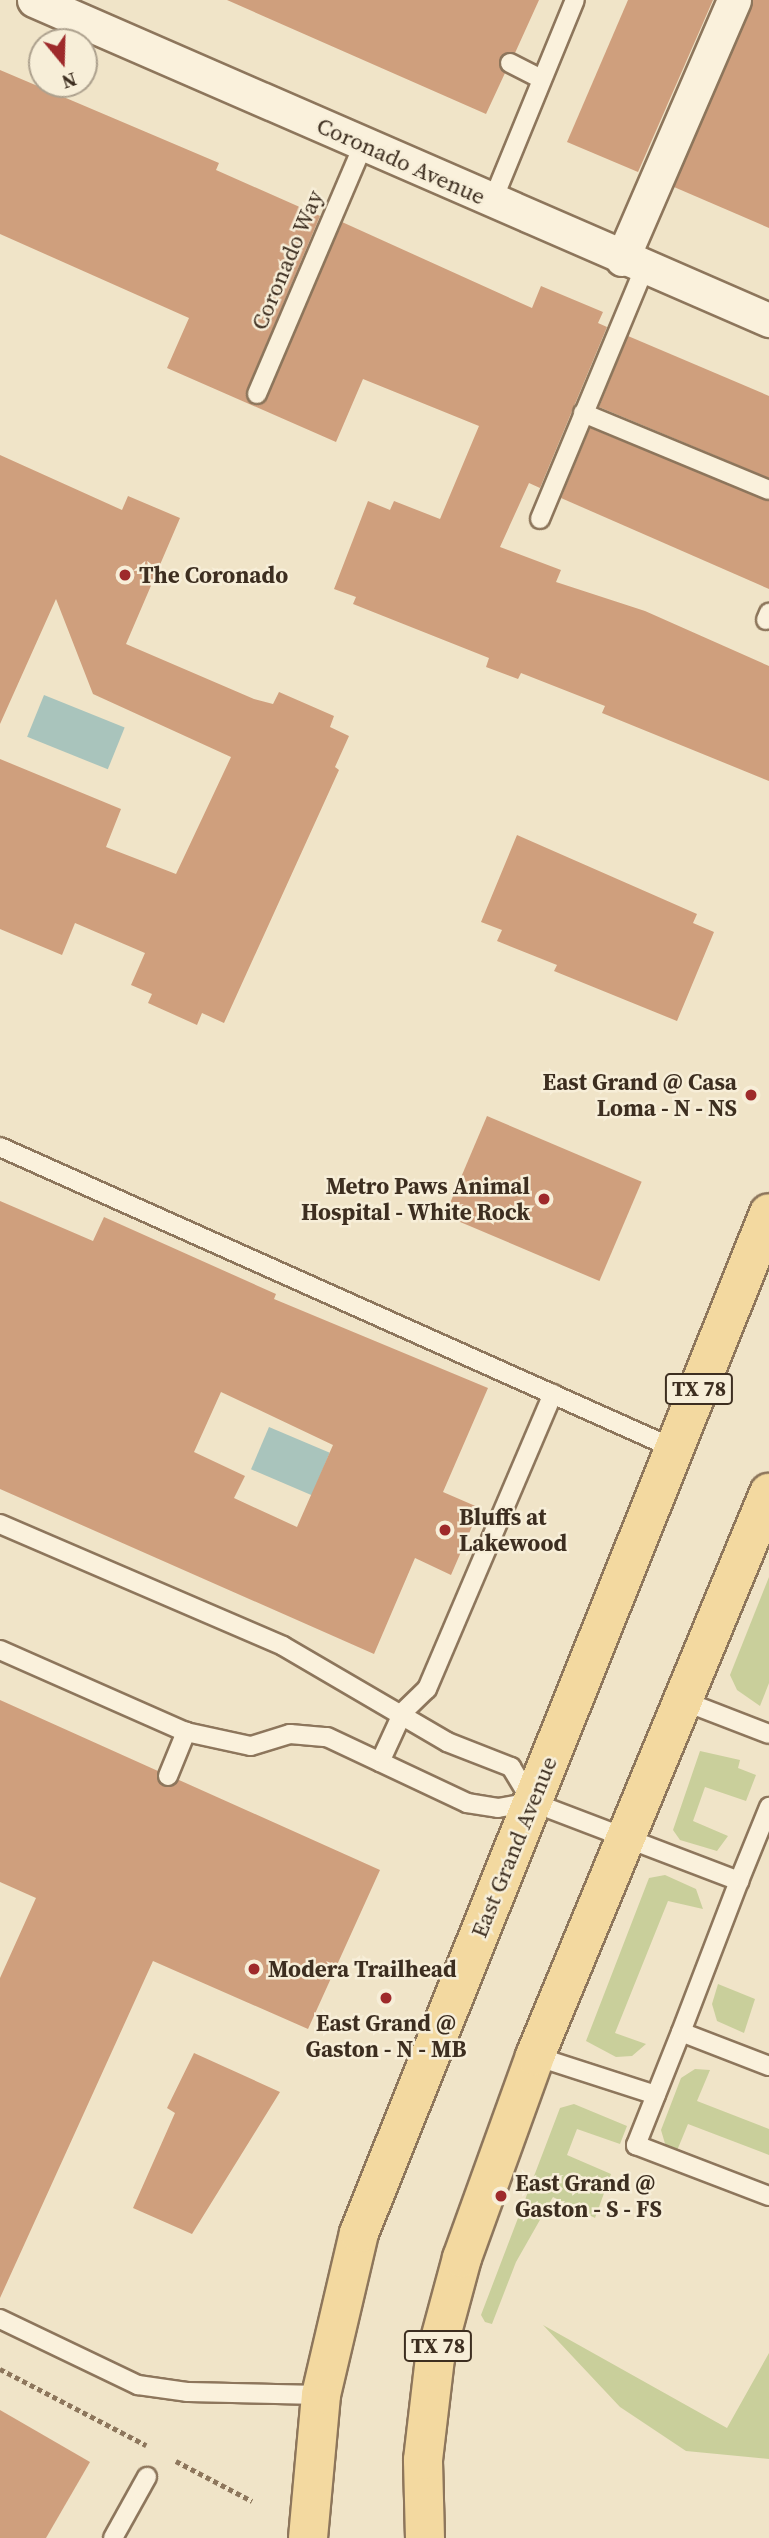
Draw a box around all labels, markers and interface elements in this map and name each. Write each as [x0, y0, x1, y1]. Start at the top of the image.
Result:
north arrow [28, 28, 98, 98]
text: N [58, 66, 80, 96]
street label: Coronado Avenue [313, 111, 489, 211]
street label: Coronado Way [245, 186, 329, 334]
place label: The Coronado [139, 561, 288, 589]
marker: The Coronado [117, 567, 133, 583]
place label: East Grand @ Casa Loma - N - NS [542, 1068, 737, 1122]
marker: East Grand @ Casa Loma - N - NS [743, 1087, 759, 1103]
place label: Metro Paws Animal Hospital - White Rock [300, 1172, 530, 1226]
marker: Metro Paws Animal Hospital - White Rock [536, 1191, 552, 1207]
road number: TX 78 [664, 1372, 734, 1406]
place label: Bluffs at Lakewood [459, 1503, 567, 1557]
marker: Bluffs at Lakewood [437, 1522, 453, 1538]
street label: East Grand Avenue [465, 1752, 563, 1942]
place label: Modera Trailhead [268, 1955, 457, 1983]
marker: Modera Trailhead [246, 1961, 262, 1977]
marker: East Grand @ Gaston - N - MB [378, 1990, 394, 2006]
place label: East Grand @ Gaston - N - MB [306, 2009, 466, 2063]
place label: East Grand @ Gaston - S - FS [515, 2169, 662, 2223]
marker: East Grand @ Gaston - S - FS [493, 2188, 509, 2204]
road number: TX 78 [403, 2328, 473, 2364]

